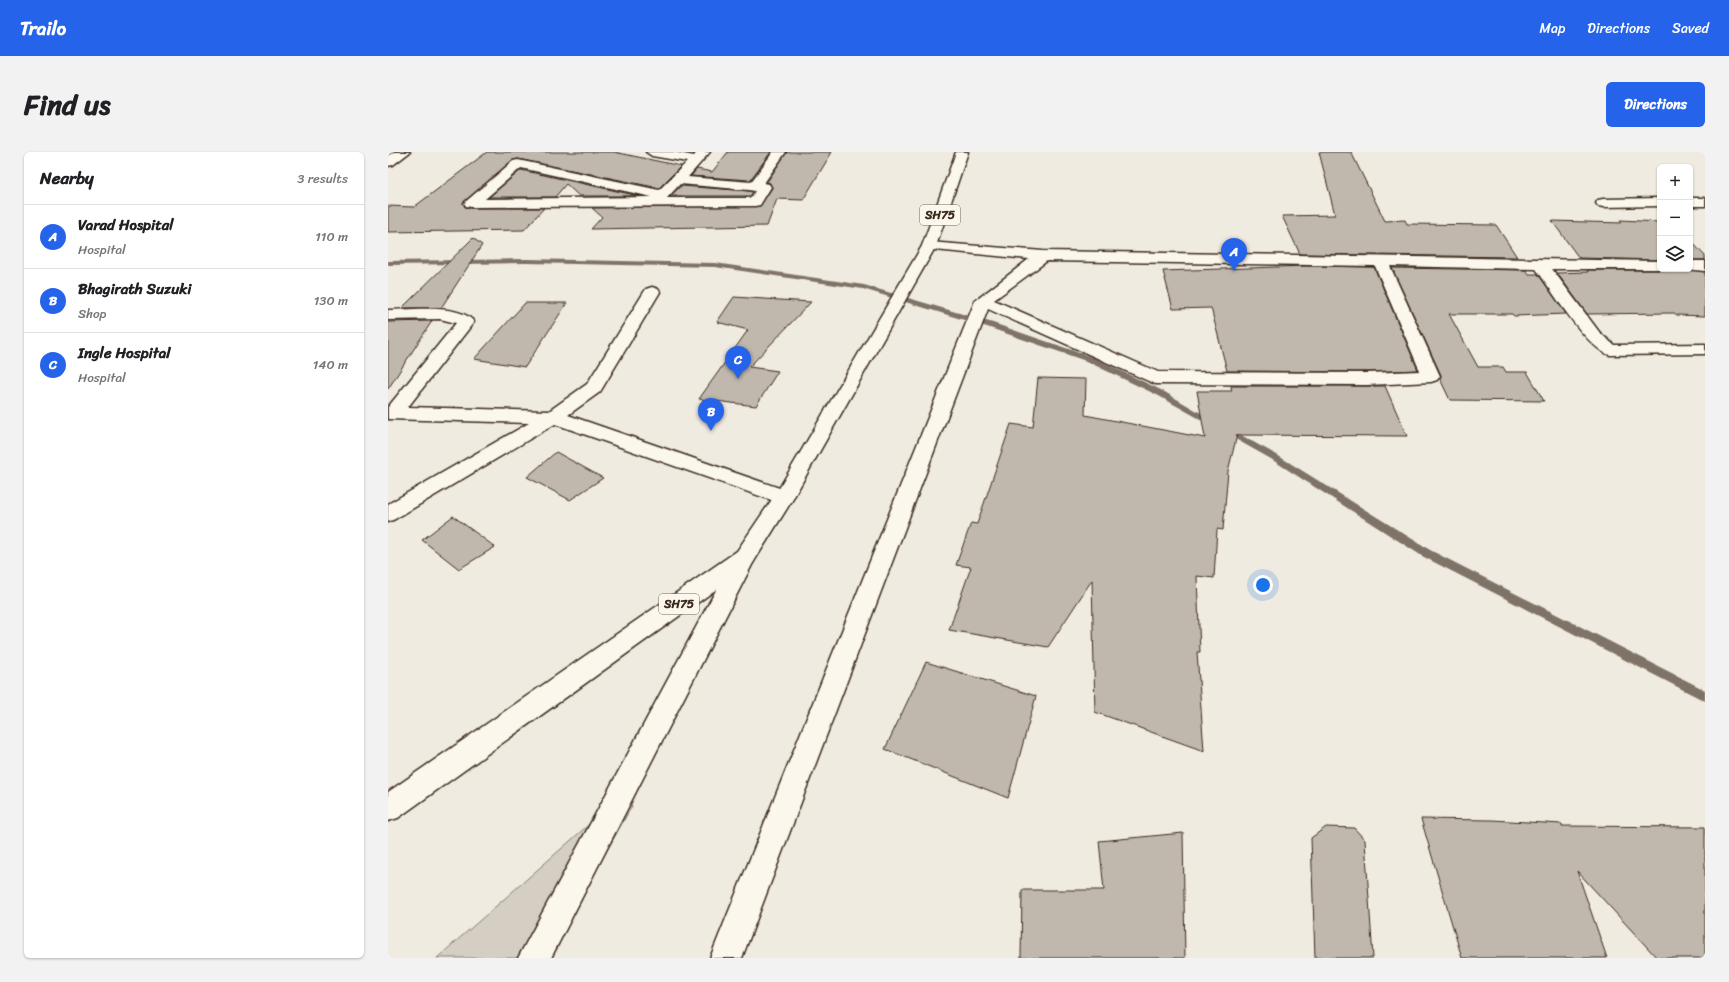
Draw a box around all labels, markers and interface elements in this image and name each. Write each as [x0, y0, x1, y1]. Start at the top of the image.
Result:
text: Trailo [20, 12, 66, 45]
text: Map [1539, 16, 1565, 41]
text: Directions [1587, 16, 1650, 41]
text: Saved [1672, 16, 1709, 41]
text: Find us [24, 80, 111, 129]
button: Directions [1606, 82, 1705, 127]
text: Nearby [40, 163, 94, 193]
map controls [1657, 164, 1693, 272]
button: + [1657, 164, 1693, 200]
text: 3 results [297, 167, 348, 190]
button: − [1657, 200, 1693, 236]
road number: SH75 [920, 205, 960, 225]
text: Varad Hospital [78, 212, 174, 238]
text: A [49, 225, 57, 248]
text: 110 m [315, 225, 348, 248]
button: layers [1657, 236, 1693, 272]
text: Hospital [78, 238, 126, 261]
pin: A [1221, 238, 1247, 271]
text: Bhagirath Suzuki [78, 276, 191, 302]
text: B [49, 289, 57, 312]
text: 130 m [314, 289, 348, 312]
text: Shop [78, 302, 106, 325]
text: Ingle Hospital [78, 340, 171, 366]
pin: C [725, 346, 751, 379]
text: C [49, 353, 57, 376]
text: 140 m [313, 353, 348, 376]
text: Hospital [78, 366, 126, 389]
pin: B [698, 398, 724, 431]
your location [1253, 575, 1273, 595]
road number: SH75 [659, 594, 699, 614]

